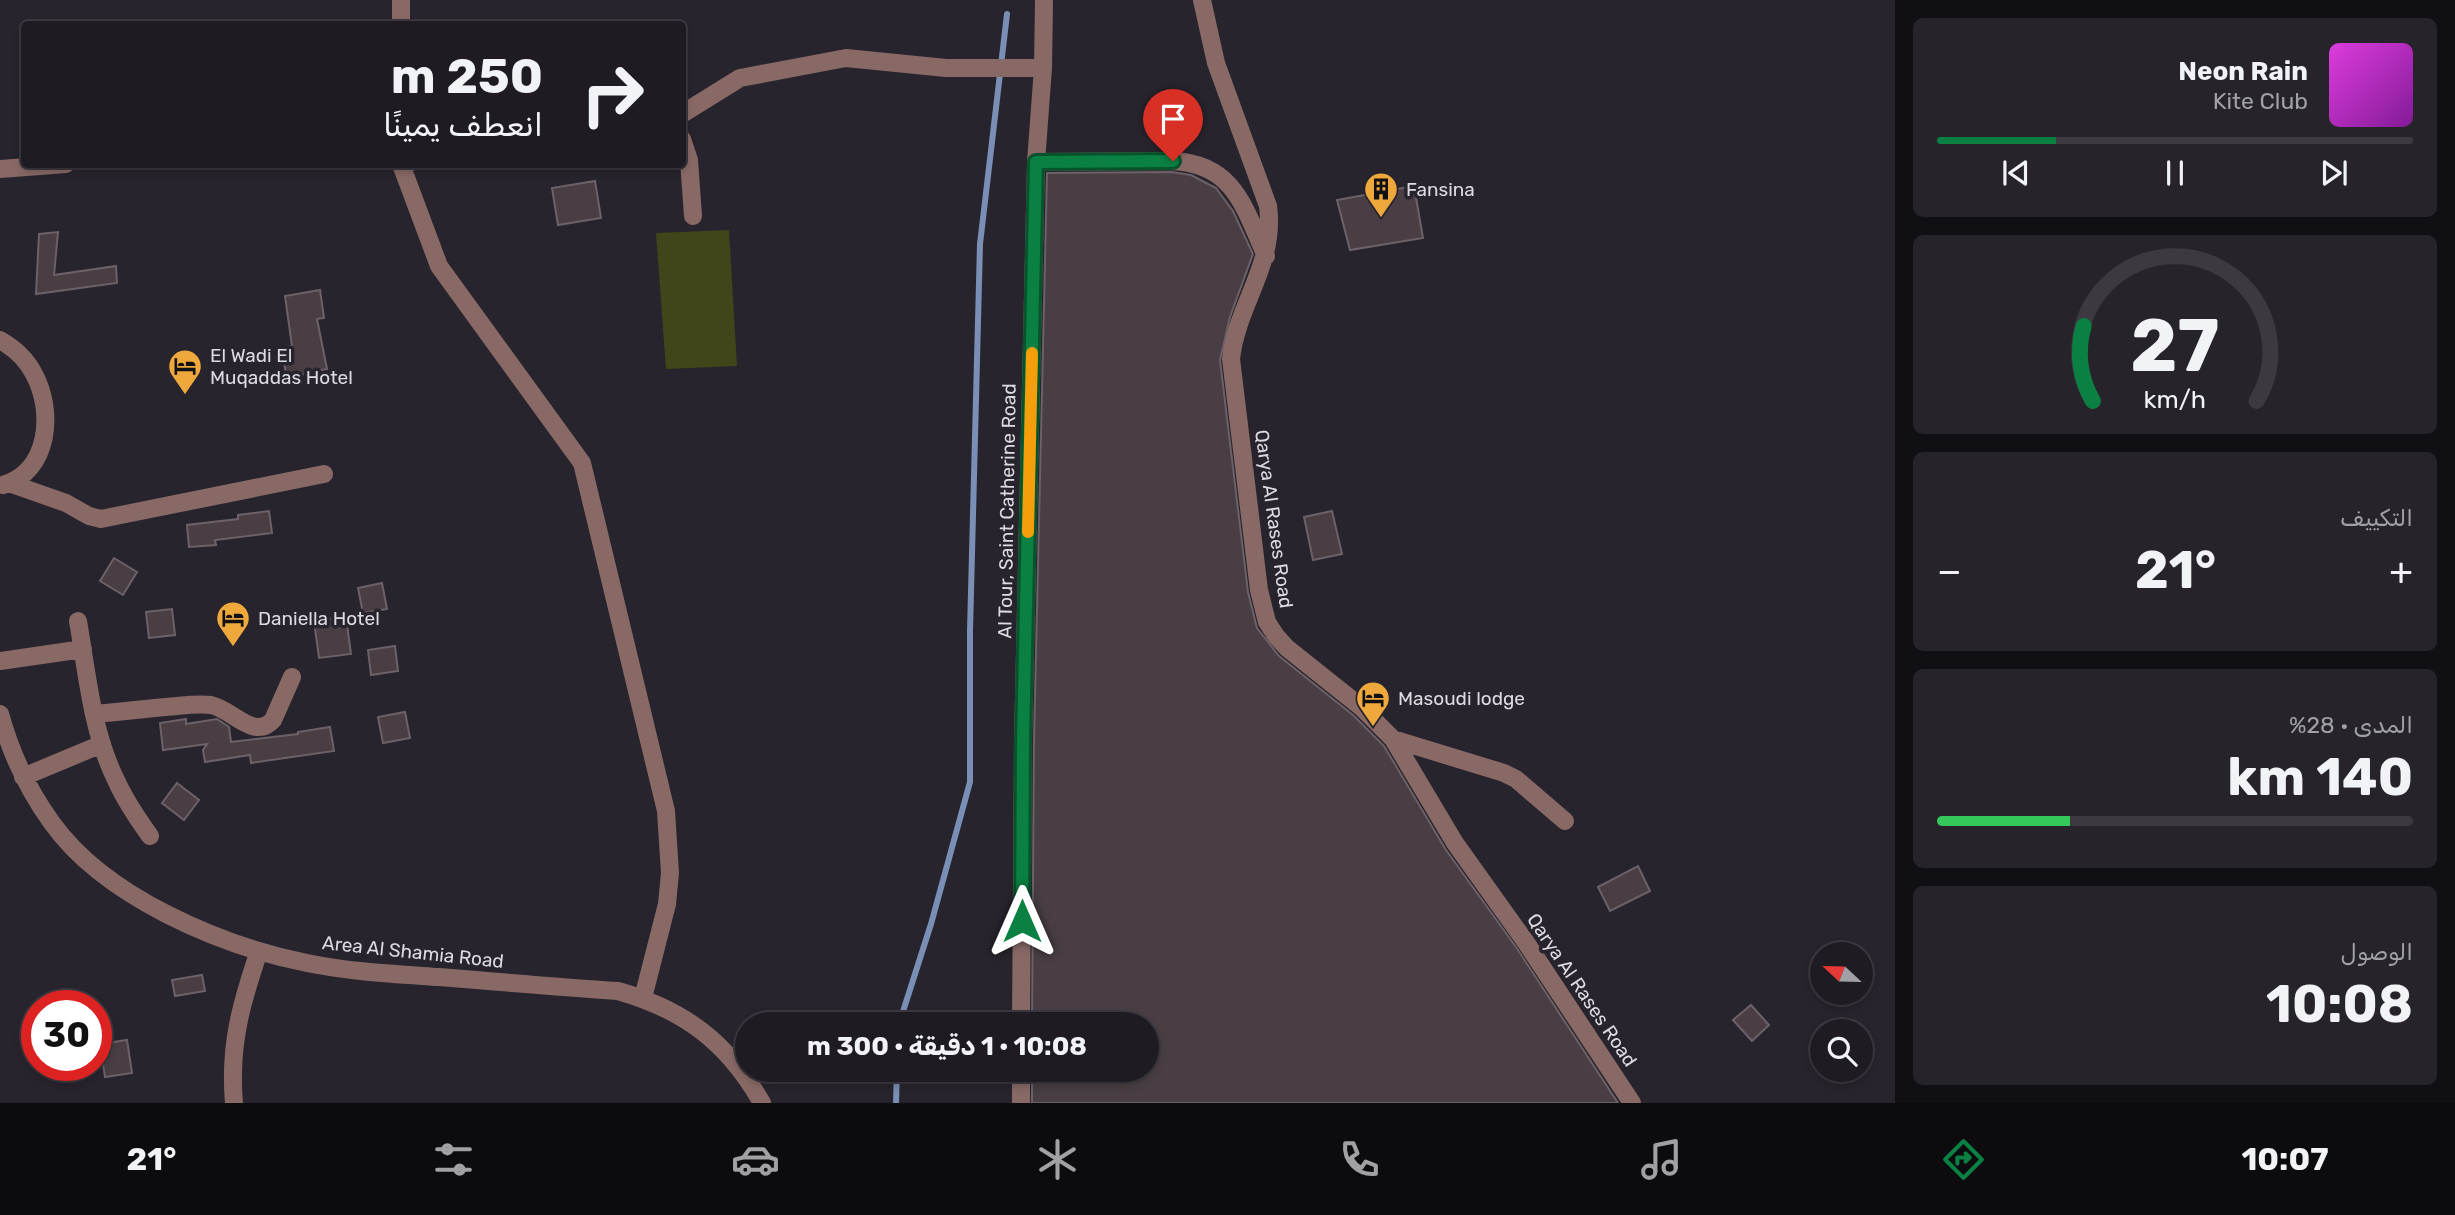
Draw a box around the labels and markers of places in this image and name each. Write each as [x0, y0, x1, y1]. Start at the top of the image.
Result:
pin [1143, 89, 1203, 161]
building icon: Fansina [1362, 170, 1400, 219]
place label: Fansina [1406, 178, 1475, 201]
place label: El Wadi El Muqaddas Hotel [210, 344, 353, 389]
hotel icon: El Wadi El Muqaddas Hotel [166, 347, 204, 396]
hotel icon: Daniella Hotel [214, 599, 252, 648]
place label: Daniella Hotel [258, 607, 380, 630]
hotel icon: Masoudi lodge [1354, 679, 1392, 728]
place label: Masoudi lodge [1398, 687, 1525, 710]

